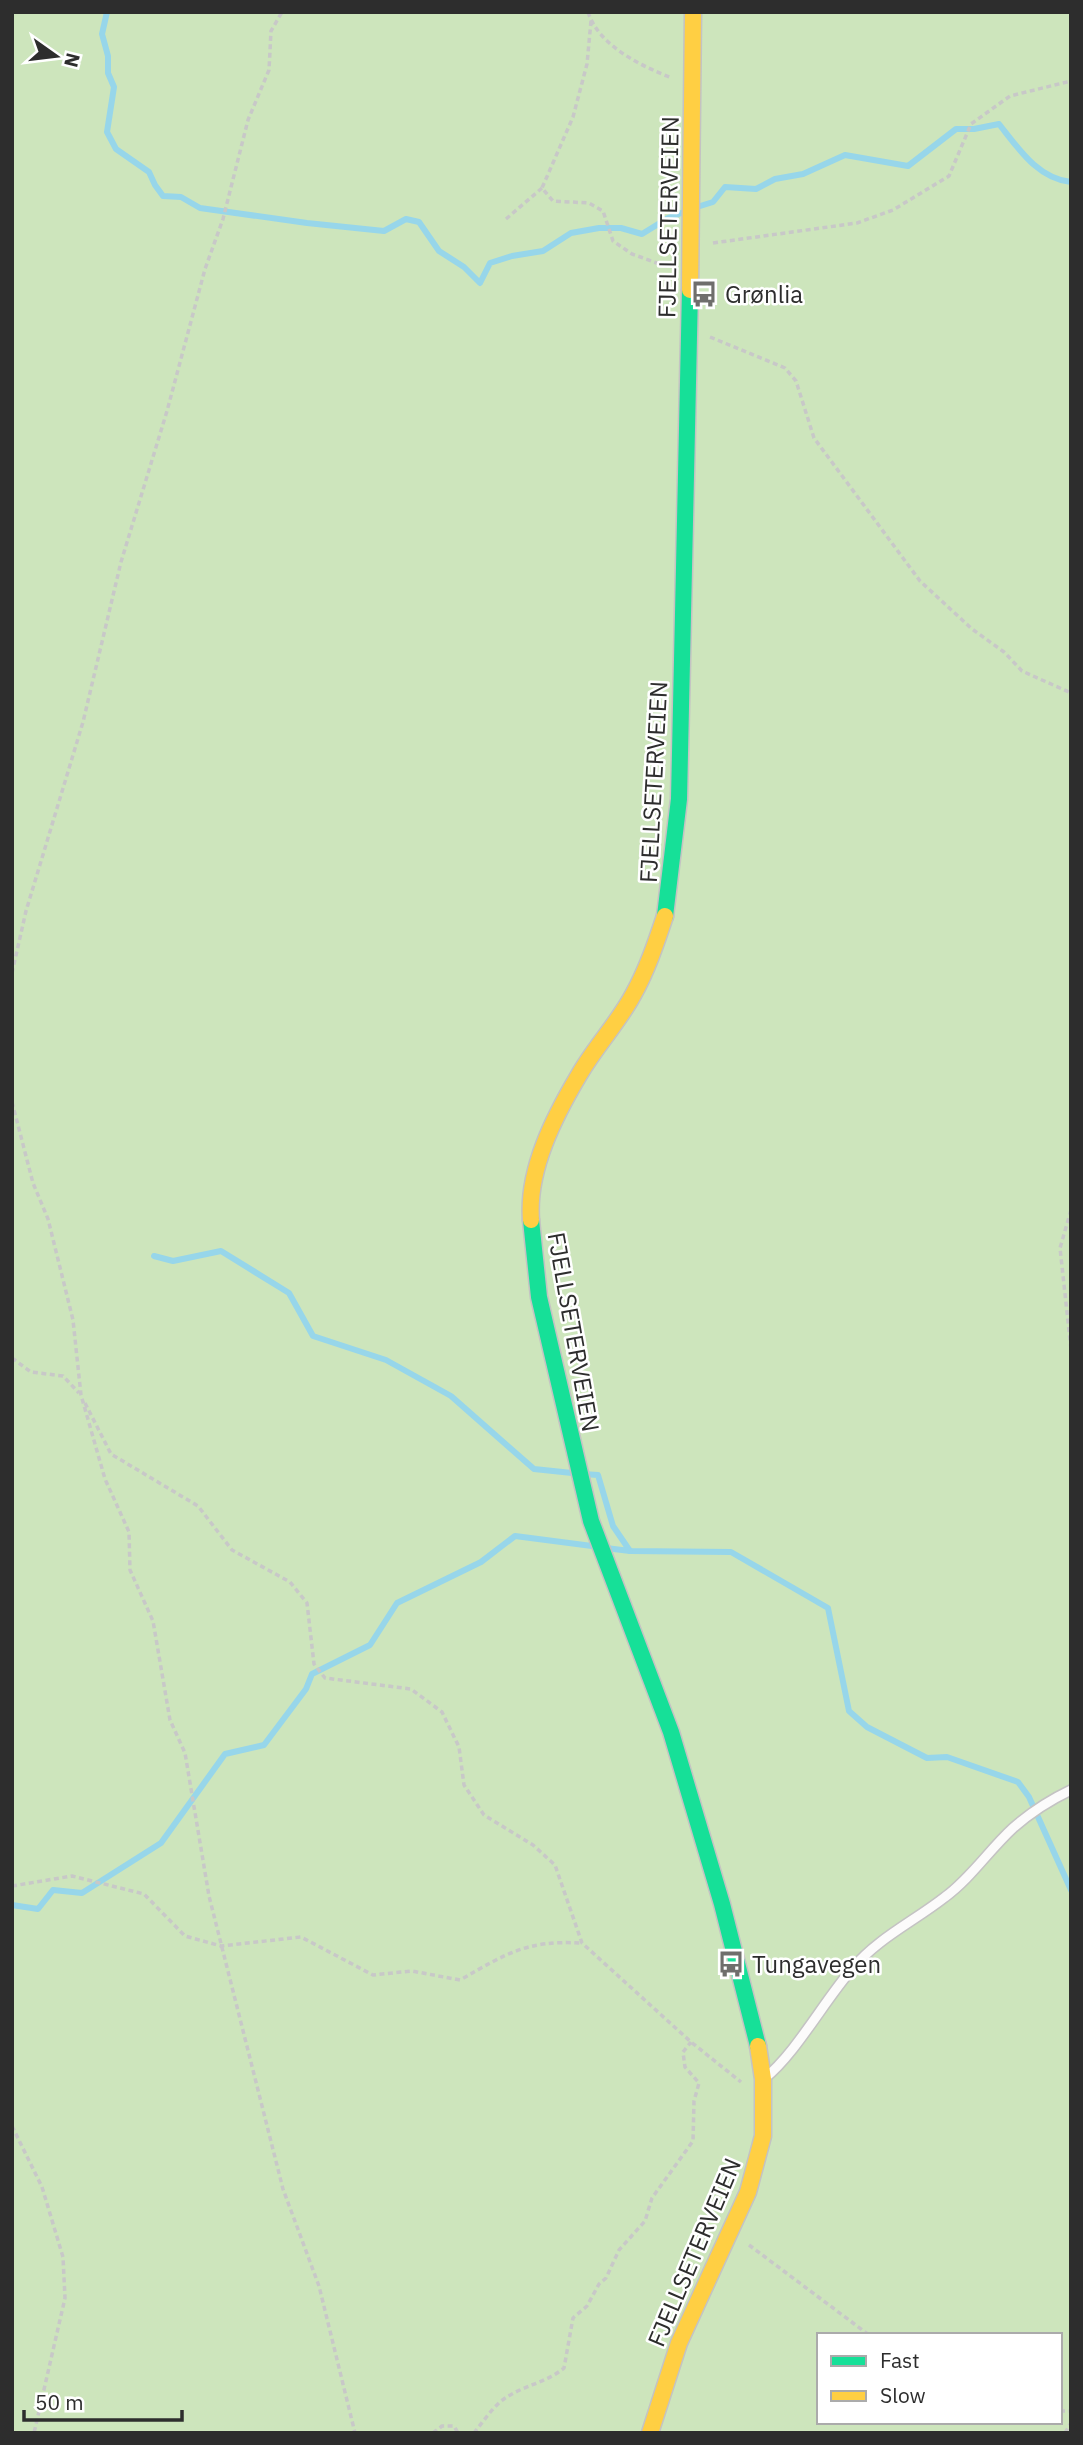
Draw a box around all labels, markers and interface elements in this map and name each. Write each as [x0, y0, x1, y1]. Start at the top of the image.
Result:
north arrow [21, 21, 91, 91]
text: N [59, 51, 86, 70]
street label: FJELLSETERVEIEN [650, 116, 686, 318]
place label: Grønlia [725, 278, 803, 310]
bus stop icon: Grønlia [689, 279, 719, 309]
street label: FJELLSETERVEIEN [632, 680, 674, 884]
street label: FJELLSETERVEIEN [541, 1230, 607, 1434]
place label: Tungavegen [752, 1948, 881, 1980]
bus stop icon: Tungavegen [716, 1949, 746, 1979]
street label: FJELLSETERVEIEN [640, 2153, 748, 2351]
legend [817, 2333, 1062, 2424]
text: Fast [880, 2346, 920, 2374]
scale bar [24, 2378, 182, 2422]
text: Slow [880, 2381, 926, 2409]
text: 50 m [35, 2388, 84, 2416]

